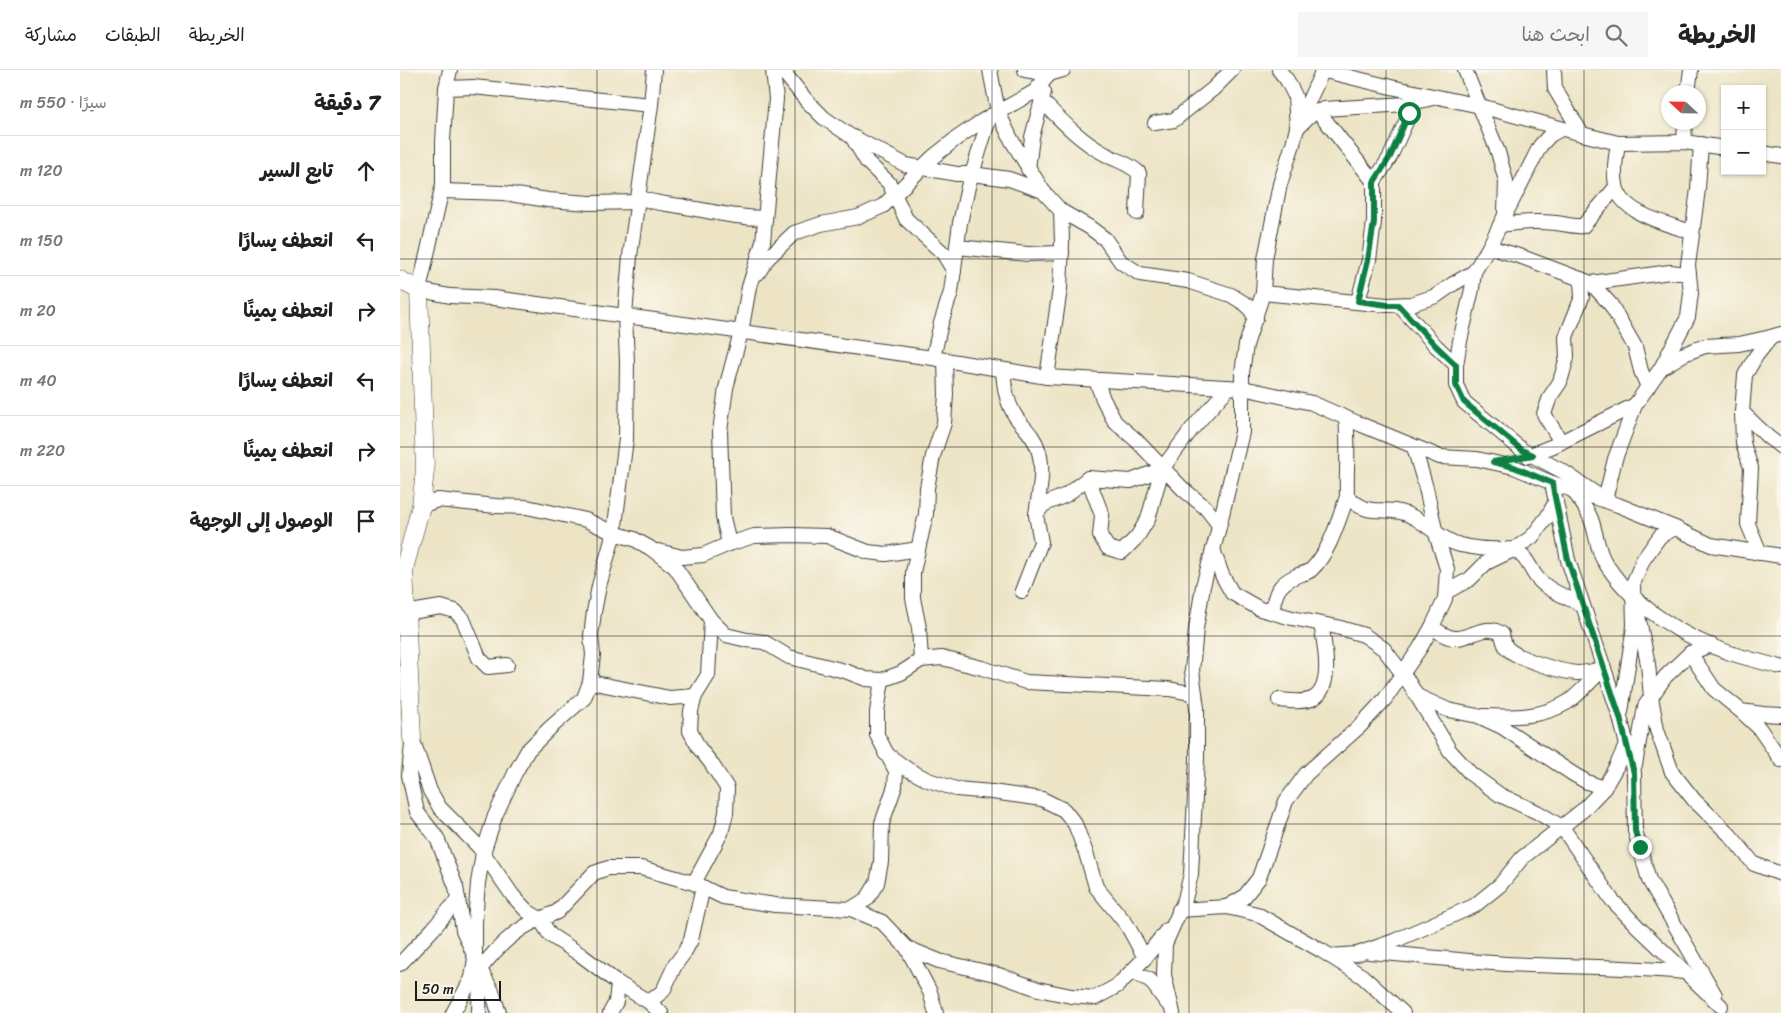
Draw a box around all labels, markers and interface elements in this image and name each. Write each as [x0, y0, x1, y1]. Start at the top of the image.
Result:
search box [1298, 12, 1648, 57]
text: الخريطة [1678, 14, 1756, 56]
text: ابحث هنا [1521, 18, 1590, 51]
text: مشاركة [25, 19, 77, 51]
text: الطبقات [105, 19, 161, 51]
text: الخريطة [189, 19, 245, 51]
icon: search [1602, 21, 1630, 49]
text: 7 دقيقة [314, 84, 380, 122]
north arrow [1661, 85, 1706, 130]
map controls [1721, 85, 1766, 175]
button: + [1721, 85, 1766, 130]
text: سيرًا · 550 m [20, 88, 107, 117]
route start [1398, 102, 1421, 125]
button: − [1721, 130, 1766, 175]
text: تابع السير [260, 154, 333, 187]
text: 120 m [20, 156, 63, 185]
icon: ahead [352, 157, 380, 185]
text: انعطف يسارًا [238, 224, 333, 257]
text: 150 m [20, 226, 63, 255]
icon: left [352, 227, 380, 255]
text: انعطف يمينًا [243, 294, 333, 327]
text: 20 m [20, 296, 56, 325]
icon: right [352, 297, 380, 325]
text: انعطف يسارًا [238, 364, 333, 397]
text: 40 m [20, 366, 57, 395]
icon: left [352, 367, 380, 395]
text: انعطف يمينًا [243, 434, 333, 467]
text: 220 m [20, 436, 65, 465]
icon: right [352, 437, 380, 465]
text: الوصول إلى الوجهة [190, 504, 333, 537]
icon: arrive [352, 507, 380, 535]
route end [1629, 836, 1652, 859]
text: 50 m [422, 977, 454, 1002]
scale bar [415, 978, 501, 1001]

